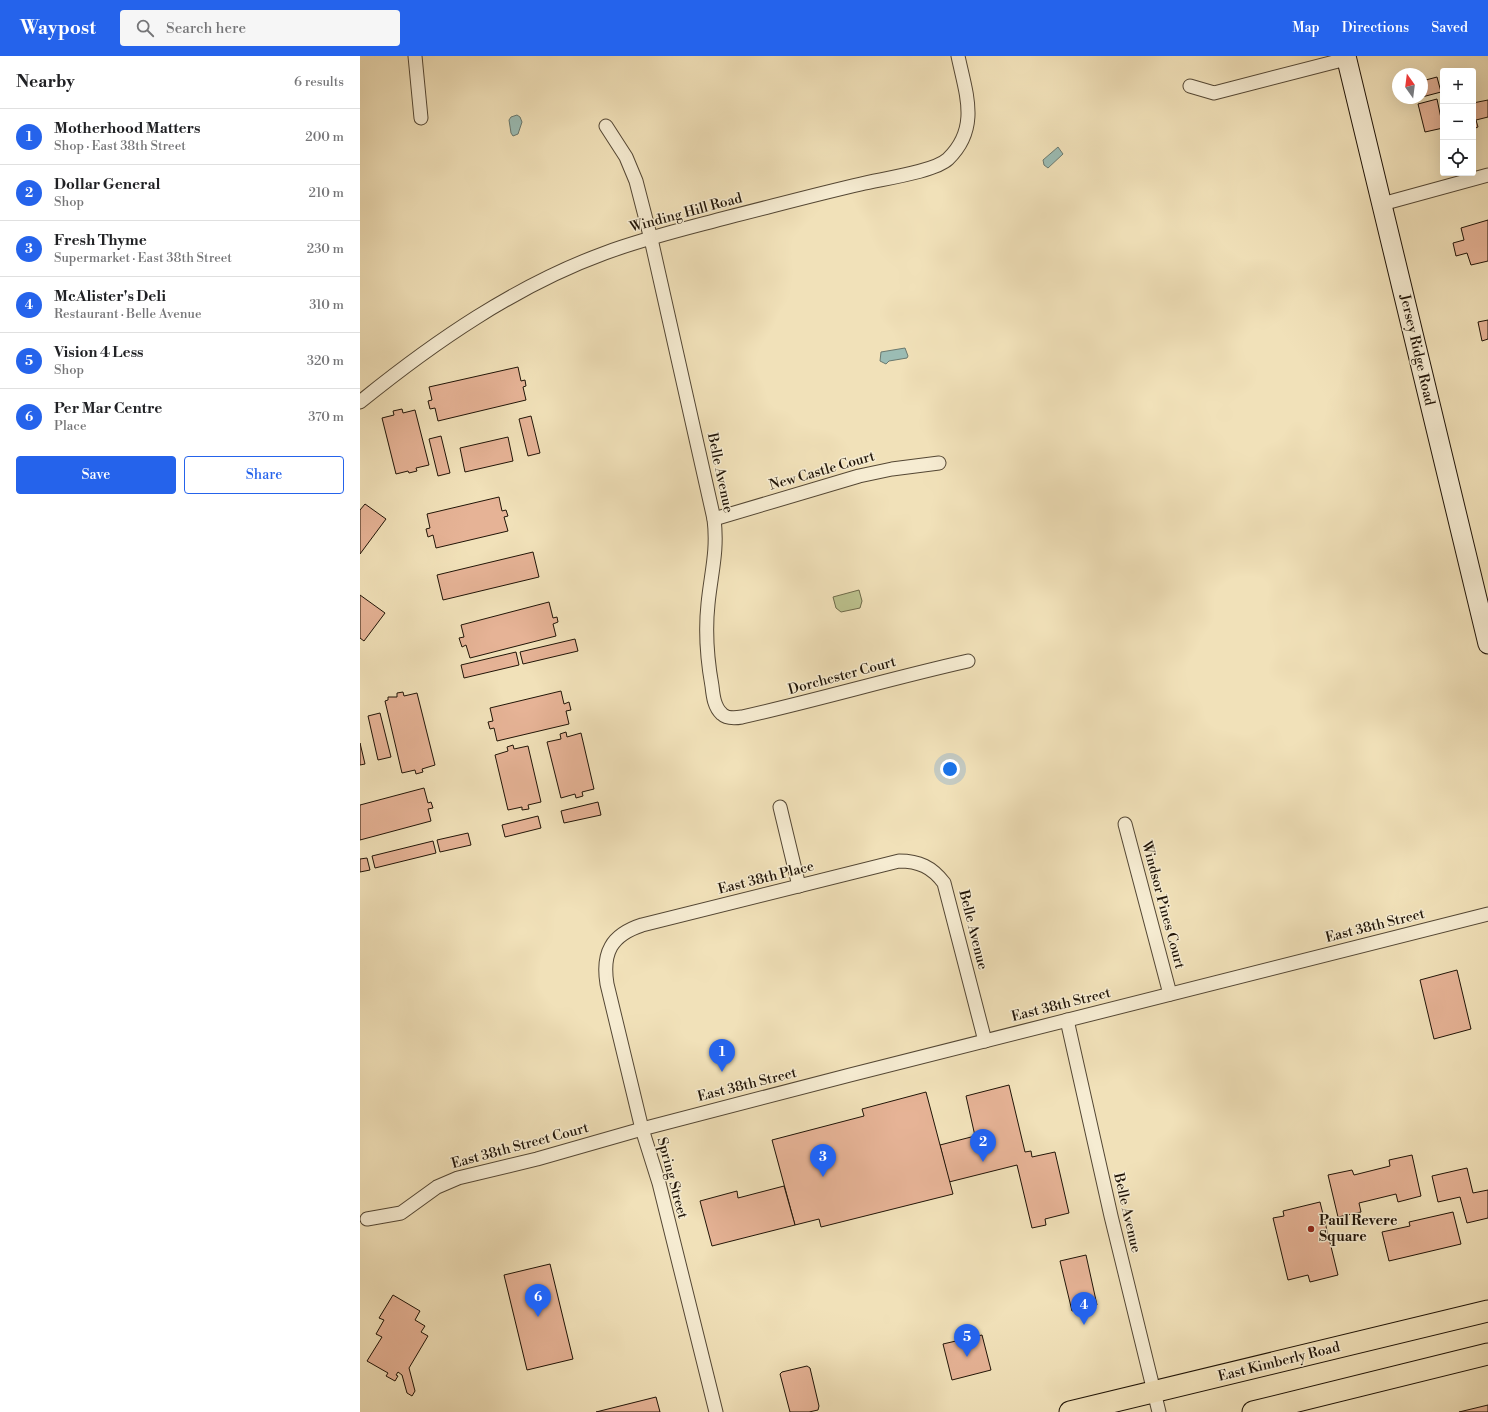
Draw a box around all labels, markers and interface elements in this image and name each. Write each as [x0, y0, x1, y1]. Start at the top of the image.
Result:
search box [120, 10, 400, 46]
text: Waypost [20, 16, 96, 40]
icon: search [134, 17, 156, 39]
text: Search here [166, 19, 246, 38]
text: Map [1292, 19, 1320, 37]
text: Directions [1342, 19, 1409, 37]
text: Saved [1431, 19, 1468, 37]
north arrow [1392, 68, 1428, 104]
map controls [1440, 68, 1476, 176]
button: + [1440, 68, 1476, 104]
text: Nearby [16, 71, 75, 93]
text: 6 results [294, 74, 344, 90]
button: − [1440, 104, 1476, 140]
text: Motherhood Matters [54, 119, 201, 138]
text: 1 [26, 129, 32, 145]
text: 200 m [305, 129, 344, 145]
text: Shop · East 38th Street [54, 138, 186, 154]
button: locate [1440, 140, 1476, 176]
text: Dollar General [54, 175, 160, 194]
text: 2 [25, 185, 33, 201]
text: 210 m [309, 185, 344, 201]
street label: Winding Hill Road [627, 189, 744, 237]
text: Shop [54, 194, 84, 210]
text: Fresh Thyme [54, 231, 147, 250]
text: 3 [25, 241, 33, 257]
text: 230 m [307, 241, 344, 257]
text: Supermarket · East 38th Street [54, 250, 232, 266]
text: McAlister's Deli [54, 287, 166, 306]
street label: Jersey Ridge Road [1395, 292, 1439, 407]
text: 4 [25, 297, 33, 313]
text: 310 m [309, 297, 344, 313]
text: Restaurant · Belle Avenue [54, 306, 202, 322]
text: Vision 4 Less [54, 343, 144, 362]
text: 5 [25, 353, 33, 369]
text: 320 m [307, 353, 344, 369]
text: Shop [54, 362, 84, 378]
text: Per Mar Centre [54, 399, 162, 418]
text: 6 [25, 409, 33, 425]
text: 370 m [308, 409, 344, 425]
text: Place [54, 418, 86, 434]
street label: Belle Avenue [703, 430, 737, 515]
street label: New Castle Court [767, 447, 877, 495]
button: Save [16, 456, 176, 494]
button: Share [184, 456, 344, 494]
street label: Dorchester Court [786, 653, 898, 699]
your location [940, 759, 960, 779]
street label: Windsor Pines Court [1137, 838, 1189, 971]
street label: East 38th Place [716, 857, 816, 899]
street label: Belle Avenue [954, 887, 992, 972]
street label: East 38th Street [1324, 905, 1426, 947]
street label: East 38th Street [1010, 984, 1112, 1026]
pin: 1 [709, 1039, 735, 1072]
street label: East 38th Street [696, 1064, 798, 1106]
street label: East 38th Street Court [449, 1119, 591, 1173]
pin: 2 [970, 1129, 996, 1162]
street label: Spring Street [652, 1135, 692, 1221]
pin: 3 [810, 1144, 836, 1177]
street label: Belle Avenue [1109, 1170, 1145, 1255]
place label: Paul Revere Square [1319, 1212, 1398, 1246]
marker: Paul Revere Square [1306, 1224, 1316, 1234]
pin: 6 [525, 1284, 551, 1317]
pin: 4 [1071, 1292, 1097, 1325]
pin: 5 [954, 1324, 980, 1357]
street label: East Kimberly Road [1216, 1338, 1342, 1386]

